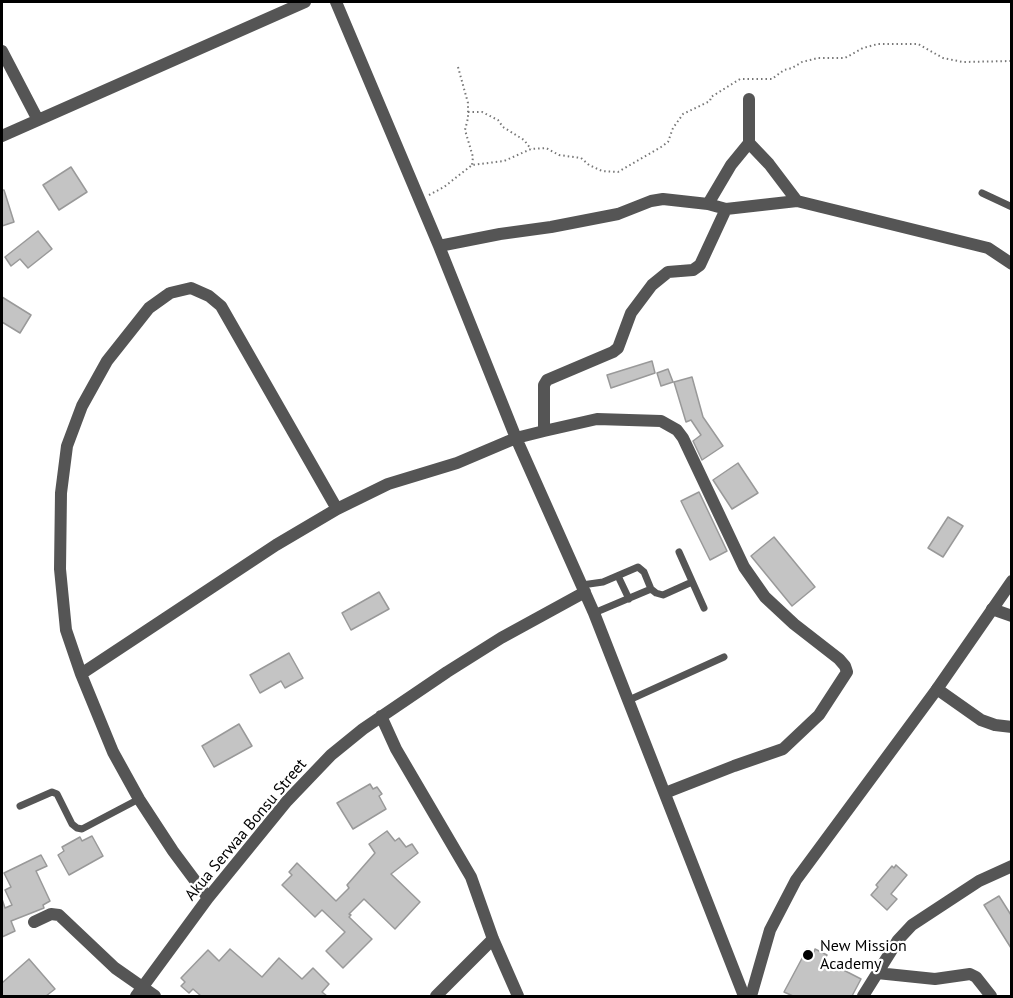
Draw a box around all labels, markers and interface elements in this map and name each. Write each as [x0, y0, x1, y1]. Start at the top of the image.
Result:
street label: Akua Serwaa Bonsu Street [181, 755, 311, 905]
place label: New Mission Academy [820, 936, 907, 974]
marker: New Mission Academy [801, 948, 815, 962]

